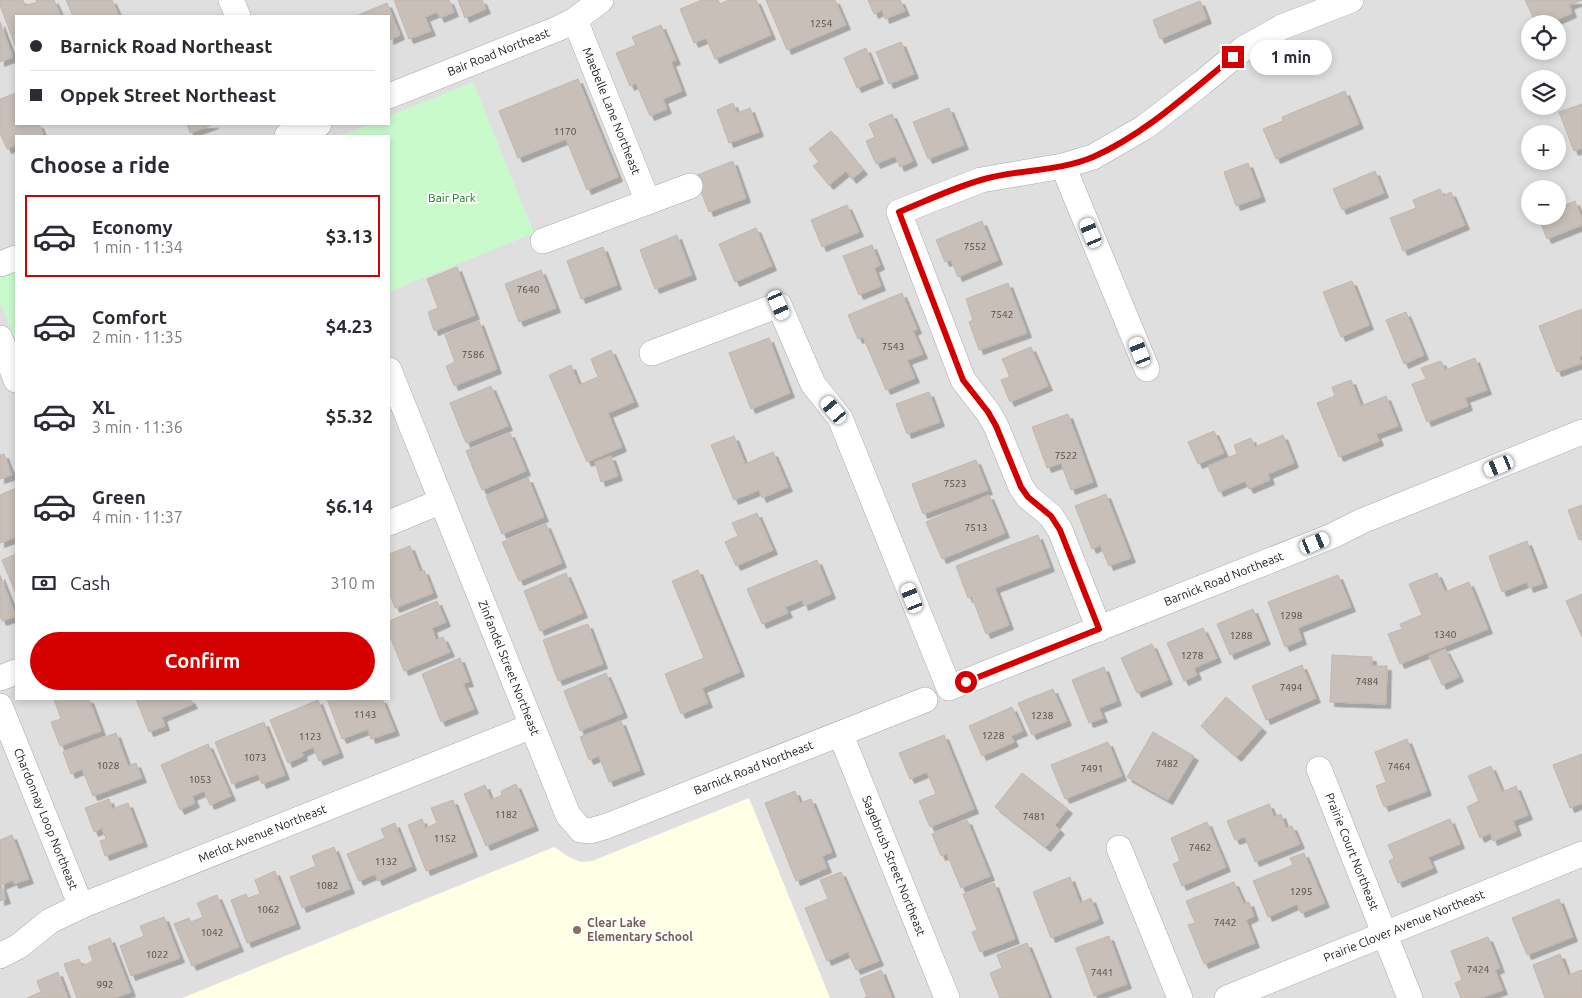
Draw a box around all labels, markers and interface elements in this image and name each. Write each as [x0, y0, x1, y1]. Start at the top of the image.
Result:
map controls [1521, 15, 1566, 225]
button: locate [1521, 15, 1566, 60]
house number: 1254 [810, 18, 833, 29]
street label: Bair Road Northeast [445, 26, 552, 78]
text: Barnick Road Northeast [60, 35, 273, 57]
callout: 1 min [1250, 40, 1333, 74]
street label: Maebelle Lane Northeast [581, 45, 643, 176]
route end [1222, 46, 1244, 68]
text: 1 min [1271, 48, 1311, 66]
button: layers [1521, 70, 1566, 115]
text: Oppek Street Northeast [60, 84, 276, 106]
button: + [1521, 125, 1566, 170]
house number: 1170 [554, 126, 577, 137]
text: Choose a ride [30, 152, 170, 177]
button: − [1521, 180, 1566, 225]
park label: Bair Park [428, 191, 476, 204]
icon: car [32, 214, 77, 259]
text: Economy [92, 216, 173, 238]
car [1078, 216, 1103, 250]
text: $3.13 [325, 225, 373, 247]
text: 1 min · 11:34 [92, 238, 183, 256]
house number: 7552 [964, 241, 986, 252]
house number: 7640 [517, 284, 540, 295]
car [766, 288, 791, 322]
icon: car [32, 304, 77, 349]
text: Comfort [92, 306, 167, 328]
house number: 7542 [991, 309, 1013, 320]
text: $4.23 [325, 315, 373, 337]
text: 2 min · 11:35 [92, 328, 183, 346]
car [1127, 335, 1152, 369]
house number: 7543 [882, 341, 904, 352]
house number: 7586 [462, 349, 485, 360]
icon: car [32, 394, 77, 439]
car [818, 394, 849, 426]
text: XL [92, 396, 115, 418]
text: $5.32 [325, 405, 373, 427]
text: 3 min · 11:36 [92, 418, 183, 436]
house number: 7522 [1055, 450, 1077, 461]
car [1482, 453, 1515, 479]
house number: 7523 [944, 478, 966, 489]
icon: car [32, 484, 77, 529]
text: Green [92, 486, 146, 508]
text: $6.14 [325, 495, 373, 517]
text: 4 min · 11:37 [92, 508, 183, 526]
house number: 7513 [965, 522, 987, 533]
car [1298, 530, 1331, 556]
street label: Barnick Road Northeast [1162, 549, 1286, 608]
icon: cash [30, 569, 58, 597]
text: Cash [70, 572, 111, 594]
text: 310 m [330, 574, 375, 592]
car [899, 581, 924, 615]
street label: Zinfandel Street Northeast [476, 598, 542, 737]
house number: 1298 [1280, 610, 1303, 621]
house number: 1340 [1434, 629, 1457, 640]
house number: 1288 [1230, 630, 1253, 641]
button: Confirm [30, 632, 375, 690]
house number: 1278 [1181, 650, 1204, 661]
route start [955, 671, 977, 693]
house number: 7484 [1356, 676, 1379, 687]
house number: 7494 [1280, 682, 1303, 693]
house number: 1143 [354, 709, 376, 720]
house number: 1238 [1031, 710, 1054, 721]
house number: 1228 [982, 730, 1005, 741]
house number: 1123 [299, 731, 321, 742]
street label: Barnick Road Northeast [692, 738, 815, 797]
street label: Chardonnay Loop Northeast [12, 746, 81, 892]
house number: 1073 [244, 752, 266, 763]
house number: 7482 [1156, 758, 1178, 769]
house number: 1028 [97, 760, 120, 771]
house number: 7464 [1388, 761, 1411, 772]
house number: 7491 [1081, 763, 1103, 774]
house number: 1053 [189, 774, 211, 785]
street label: Prairie Court Northeast [1323, 791, 1382, 912]
street label: Sagebrush Street Northeast [860, 794, 928, 938]
street label: Merlot Avenue Northeast [196, 802, 328, 865]
house number: 1182 [495, 809, 517, 820]
house number: 7481 [1023, 811, 1045, 822]
house number: 1152 [434, 833, 456, 844]
house number: 7462 [1189, 842, 1211, 853]
house number: 1132 [375, 856, 397, 867]
house number: 1082 [316, 880, 338, 891]
house number: 1295 [1290, 886, 1312, 897]
street label: Prairie Clover Avenue Northeast [1321, 887, 1487, 964]
house number: 1062 [257, 904, 279, 915]
place label: Clear Lake Elementary School [587, 916, 693, 943]
house number: 7442 [1214, 917, 1236, 928]
marker: Clear Lake Elementary School [571, 924, 583, 936]
house number: 1042 [201, 927, 223, 938]
house number: 1022 [146, 949, 168, 960]
house number: 7424 [1467, 964, 1490, 975]
house number: 7441 [1091, 967, 1113, 978]
house number: 992 [97, 979, 113, 990]

